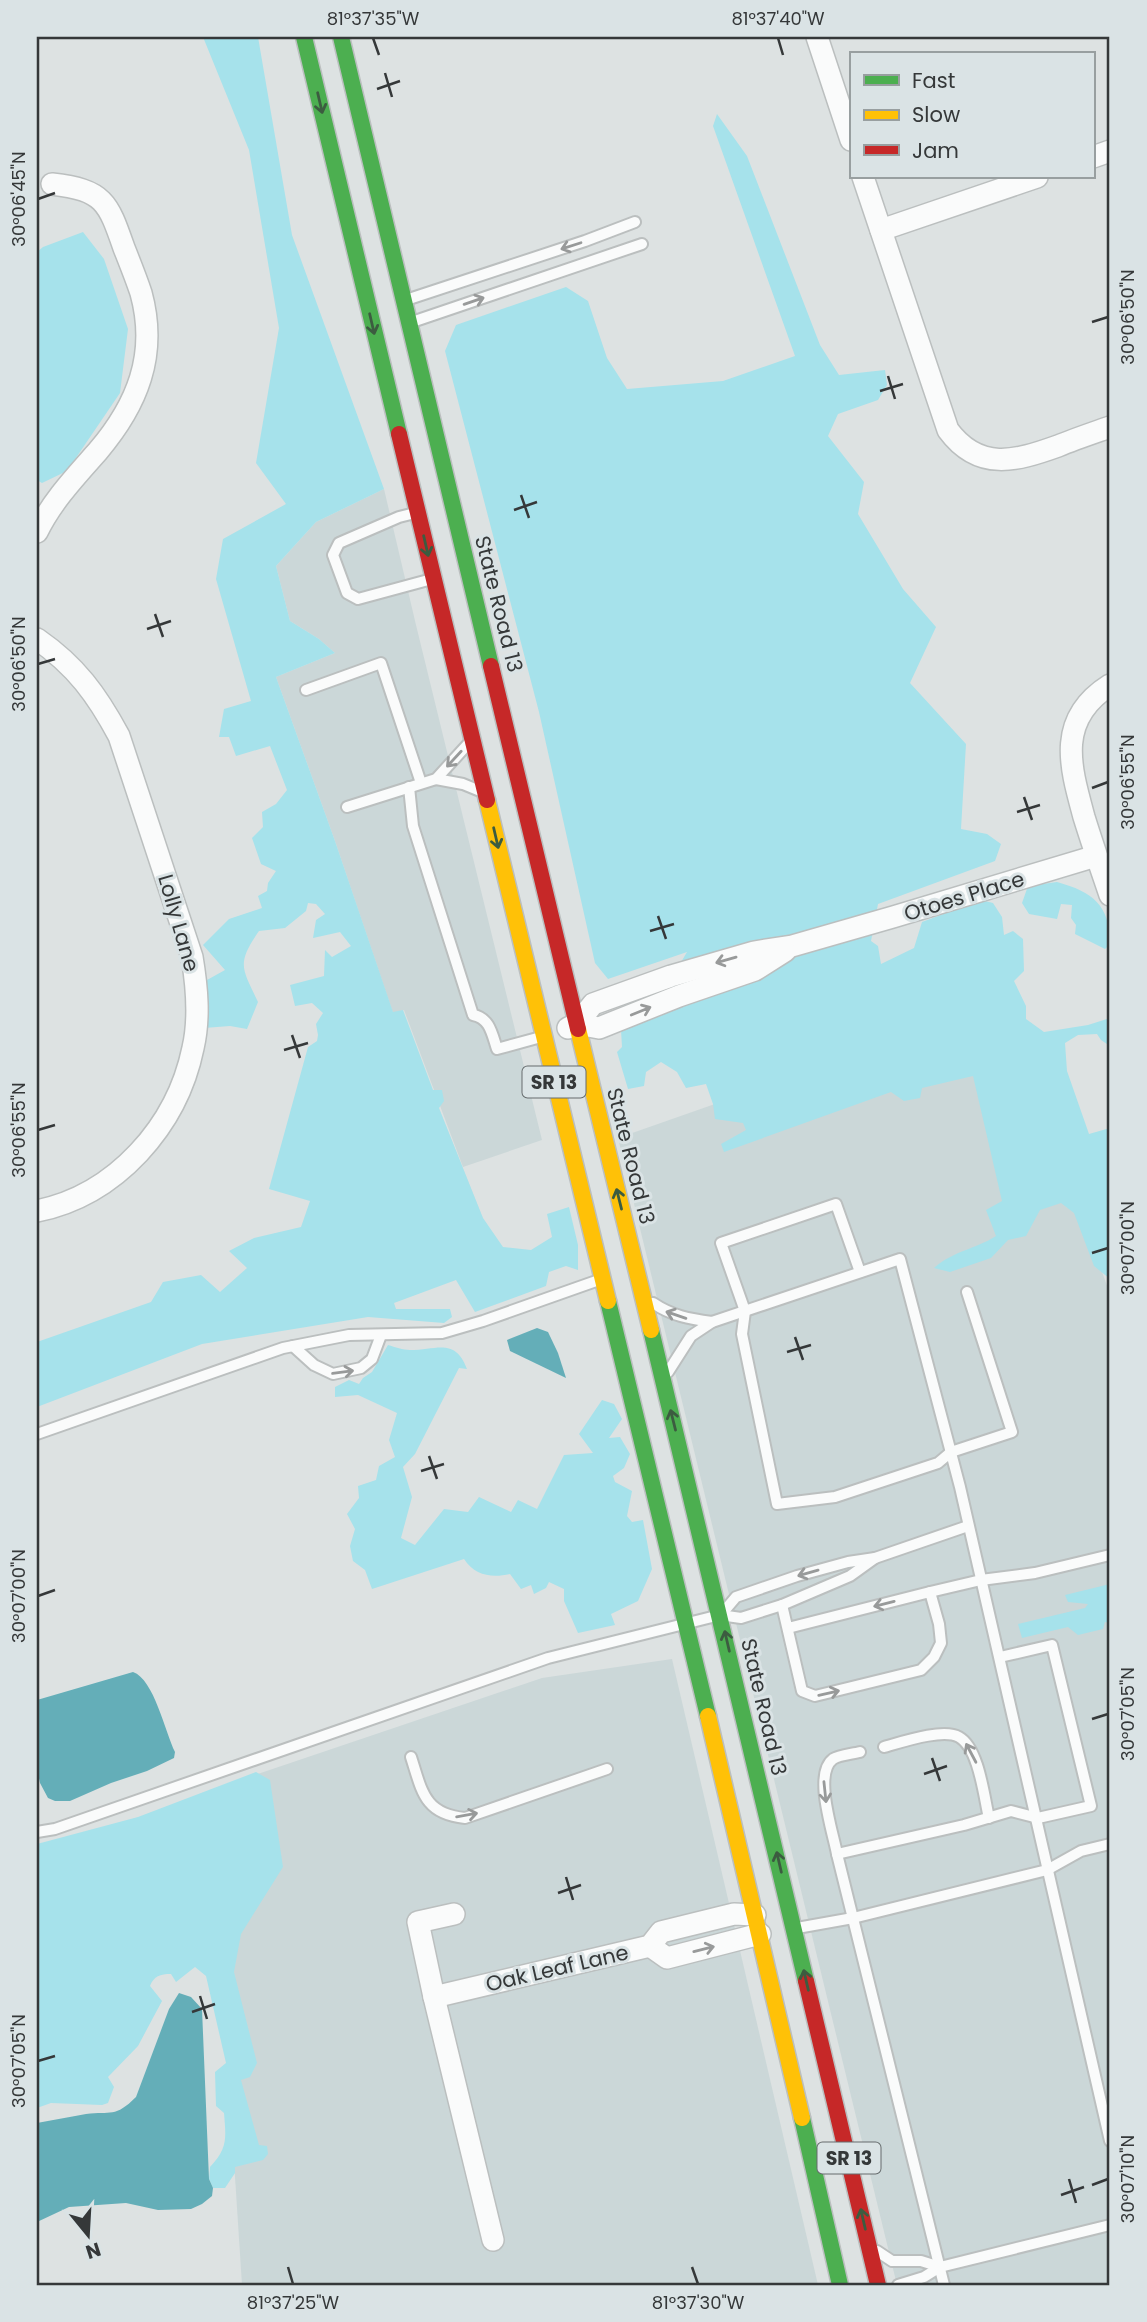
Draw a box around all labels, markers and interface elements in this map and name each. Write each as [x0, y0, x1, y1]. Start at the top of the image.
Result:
text: 81°37'35"W [327, 6, 420, 31]
text: 81°37'40"W [731, 6, 825, 31]
legend [850, 52, 1094, 178]
text: Fast [912, 66, 955, 95]
one-way arrow [314, 91, 327, 114]
text: Slow [912, 100, 960, 129]
text: Jam [912, 136, 959, 165]
text: 30°06'45"N [6, 151, 31, 247]
one-way arrow [560, 240, 582, 253]
text: 30°06'50"N [1115, 269, 1140, 365]
one-way arrow [463, 294, 485, 307]
one-way arrow [366, 313, 379, 335]
street label: State Road 13 [468, 533, 530, 675]
one-way arrow [420, 534, 433, 557]
text: 30°06'50"N [6, 616, 31, 712]
text: 30°06'55"N [1115, 734, 1140, 830]
one-way arrow [446, 750, 462, 768]
one-way arrow [490, 826, 503, 849]
street label: Otoes Place [900, 864, 1028, 928]
street label: Lolly Lane [151, 871, 207, 975]
one-way arrow [715, 955, 737, 968]
one-way arrow [630, 1003, 652, 1016]
road number: SR 13 [522, 1066, 586, 1098]
text: 30°06'55"N [6, 1082, 31, 1178]
street label: State Road 13 [600, 1085, 662, 1227]
one-way arrow [612, 1188, 625, 1210]
text: 30°07'00"N [1115, 1201, 1140, 1295]
one-way arrow [666, 1308, 688, 1320]
one-way arrow [331, 1365, 354, 1378]
one-way arrow [666, 1409, 679, 1431]
text: 30°07'00"N [6, 1549, 31, 1643]
one-way arrow [797, 1568, 819, 1581]
one-way arrow [874, 1598, 896, 1611]
one-way arrow [719, 1630, 733, 1653]
street label: State Road 13 [734, 1636, 794, 1778]
text: 30°07'05"N [1115, 1667, 1140, 1761]
one-way arrow [817, 1686, 840, 1699]
one-way arrow [963, 1743, 977, 1763]
one-way arrow [819, 1780, 832, 1803]
one-way arrow [456, 1808, 478, 1821]
one-way arrow [772, 1851, 785, 1874]
street label: Oak Leaf Lane [483, 1937, 631, 1999]
one-way arrow [692, 1942, 715, 1955]
one-way arrow [799, 1969, 812, 1992]
text: 30°07'05"N [6, 2014, 31, 2108]
text: 30°07'10"N [1115, 2135, 1140, 2223]
road number: SR 13 [818, 2142, 880, 2174]
north arrow [52, 2200, 122, 2270]
one-way arrow [856, 2208, 869, 2231]
text: N [82, 2236, 104, 2266]
text: 81°37'25"W [247, 2290, 340, 2315]
text: 81°37'30"W [652, 2290, 745, 2315]

